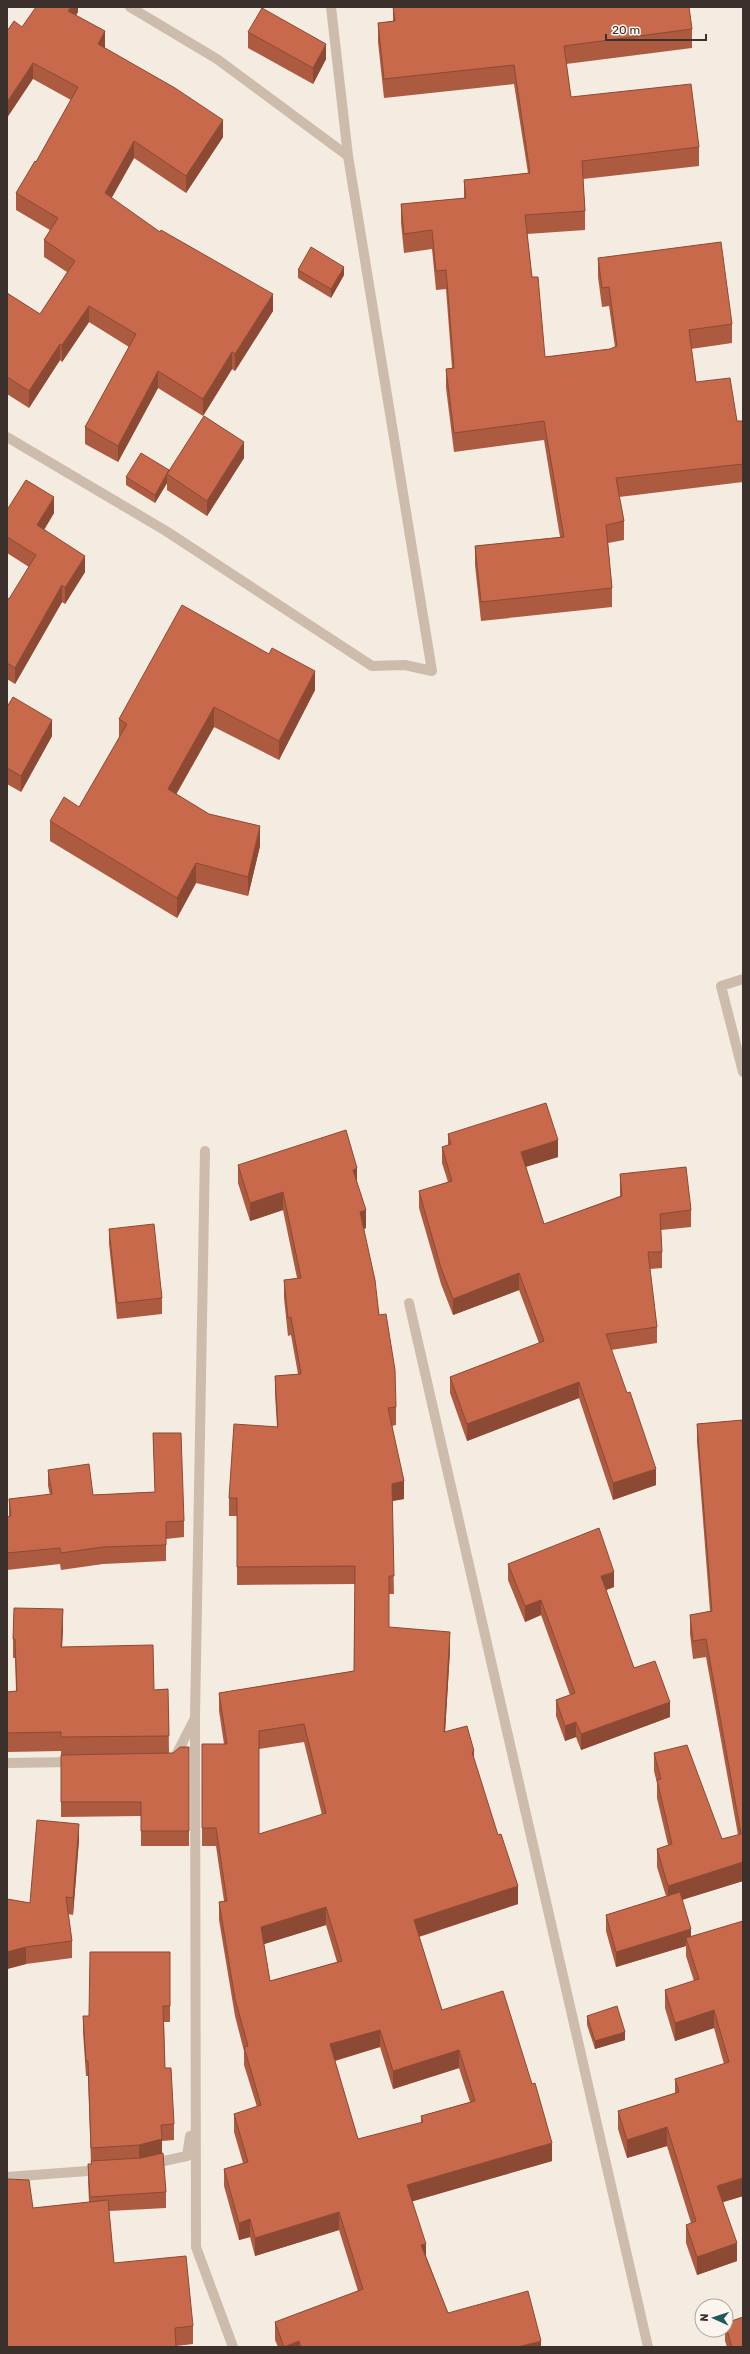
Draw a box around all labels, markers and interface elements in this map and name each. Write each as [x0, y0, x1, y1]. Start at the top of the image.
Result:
scale bar [606, 16, 706, 42]
text: 20 m [612, 23, 640, 37]
north arrow [694, 2298, 734, 2338]
text: N [698, 2313, 711, 2322]

